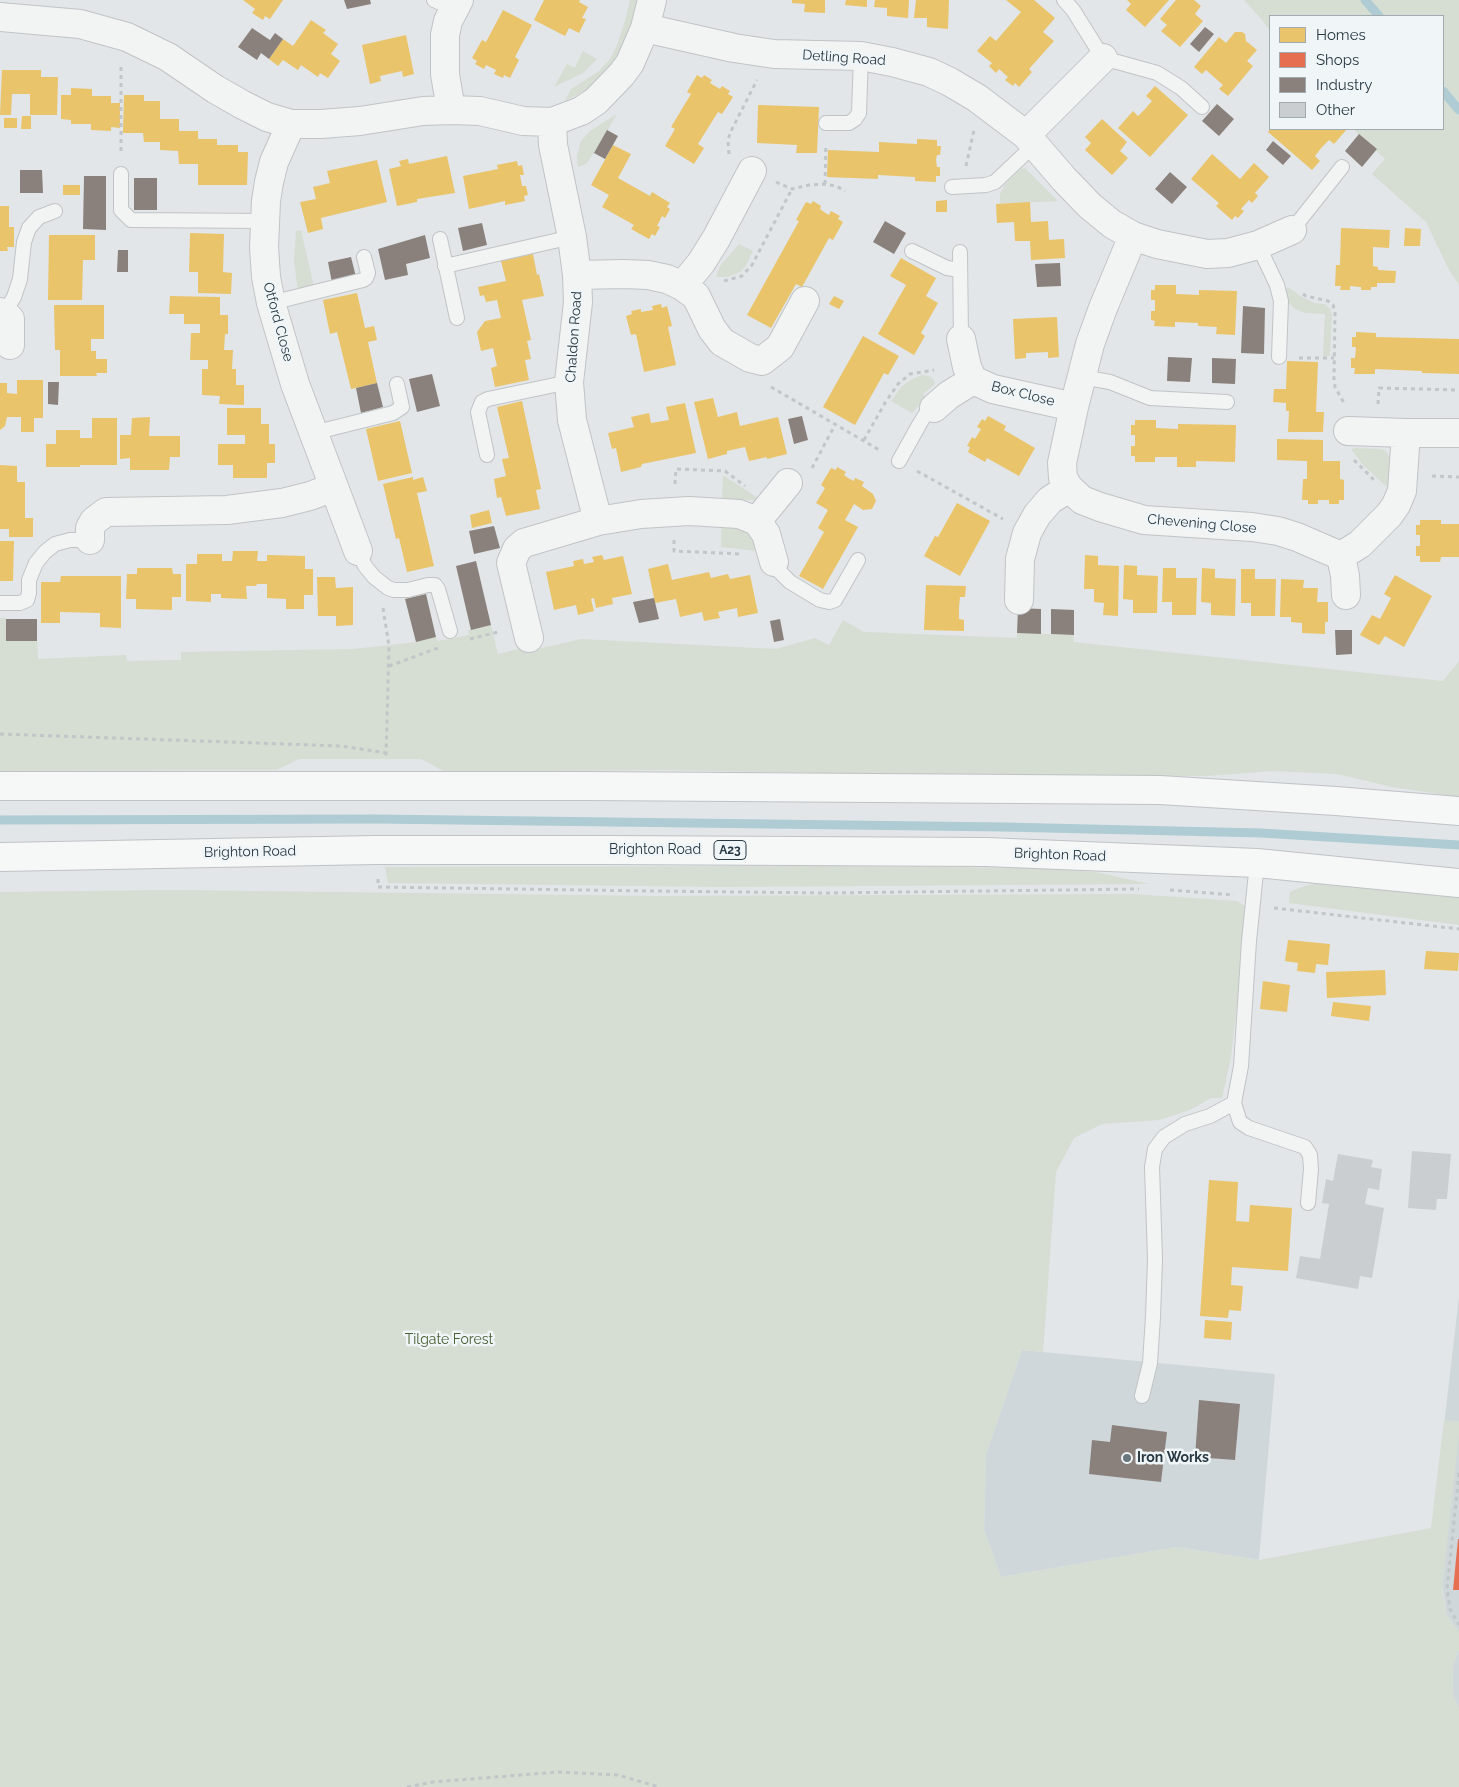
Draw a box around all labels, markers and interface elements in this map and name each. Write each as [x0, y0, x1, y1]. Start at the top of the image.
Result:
legend [1269, 15, 1444, 130]
text: Homes [1316, 26, 1366, 44]
street label: Detling Road [802, 47, 886, 69]
text: Shops [1316, 51, 1359, 69]
text: Industry [1316, 76, 1372, 94]
text: Other [1316, 101, 1355, 119]
street label: Otford Close [259, 280, 297, 364]
street label: Chaldon Road [562, 291, 586, 383]
street label: Box Close [990, 378, 1056, 410]
street label: Chevening Close [1147, 511, 1257, 537]
road number: A23 [714, 840, 746, 860]
street label: Brighton Road [609, 842, 701, 858]
street label: Brighton Road [204, 843, 296, 861]
street label: Brighton Road [1014, 845, 1106, 865]
park label: Tilgate Forest [405, 1332, 493, 1348]
place label: Iron Works [1137, 1450, 1209, 1466]
marker: Iron Works [1121, 1452, 1133, 1464]

